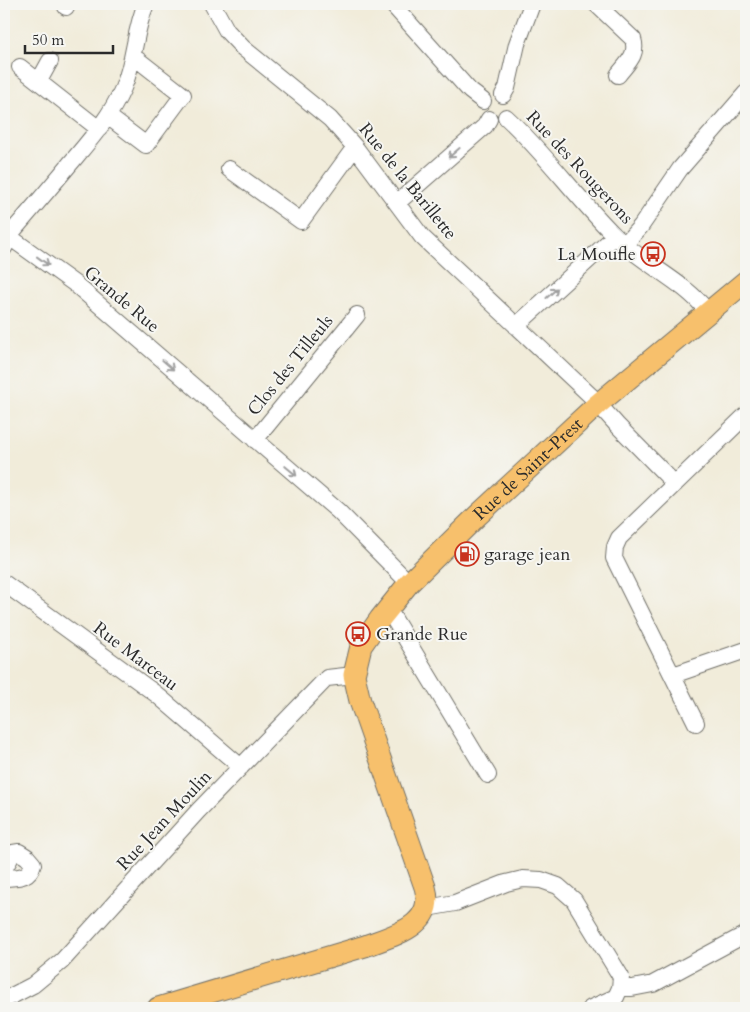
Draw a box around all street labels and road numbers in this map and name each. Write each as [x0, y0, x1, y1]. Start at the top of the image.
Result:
street label: Rue des Rougerons [520, 105, 639, 230]
street label: Rue de la Barillette [353, 118, 463, 245]
street label: Grande Rue [78, 260, 165, 339]
street label: Clos des Tilleuls [242, 309, 339, 421]
street label: Rue de Saint-Prest [468, 412, 589, 526]
street label: Rue Marceau [88, 616, 184, 697]
street label: Rue Jean Moulin [111, 764, 218, 876]

